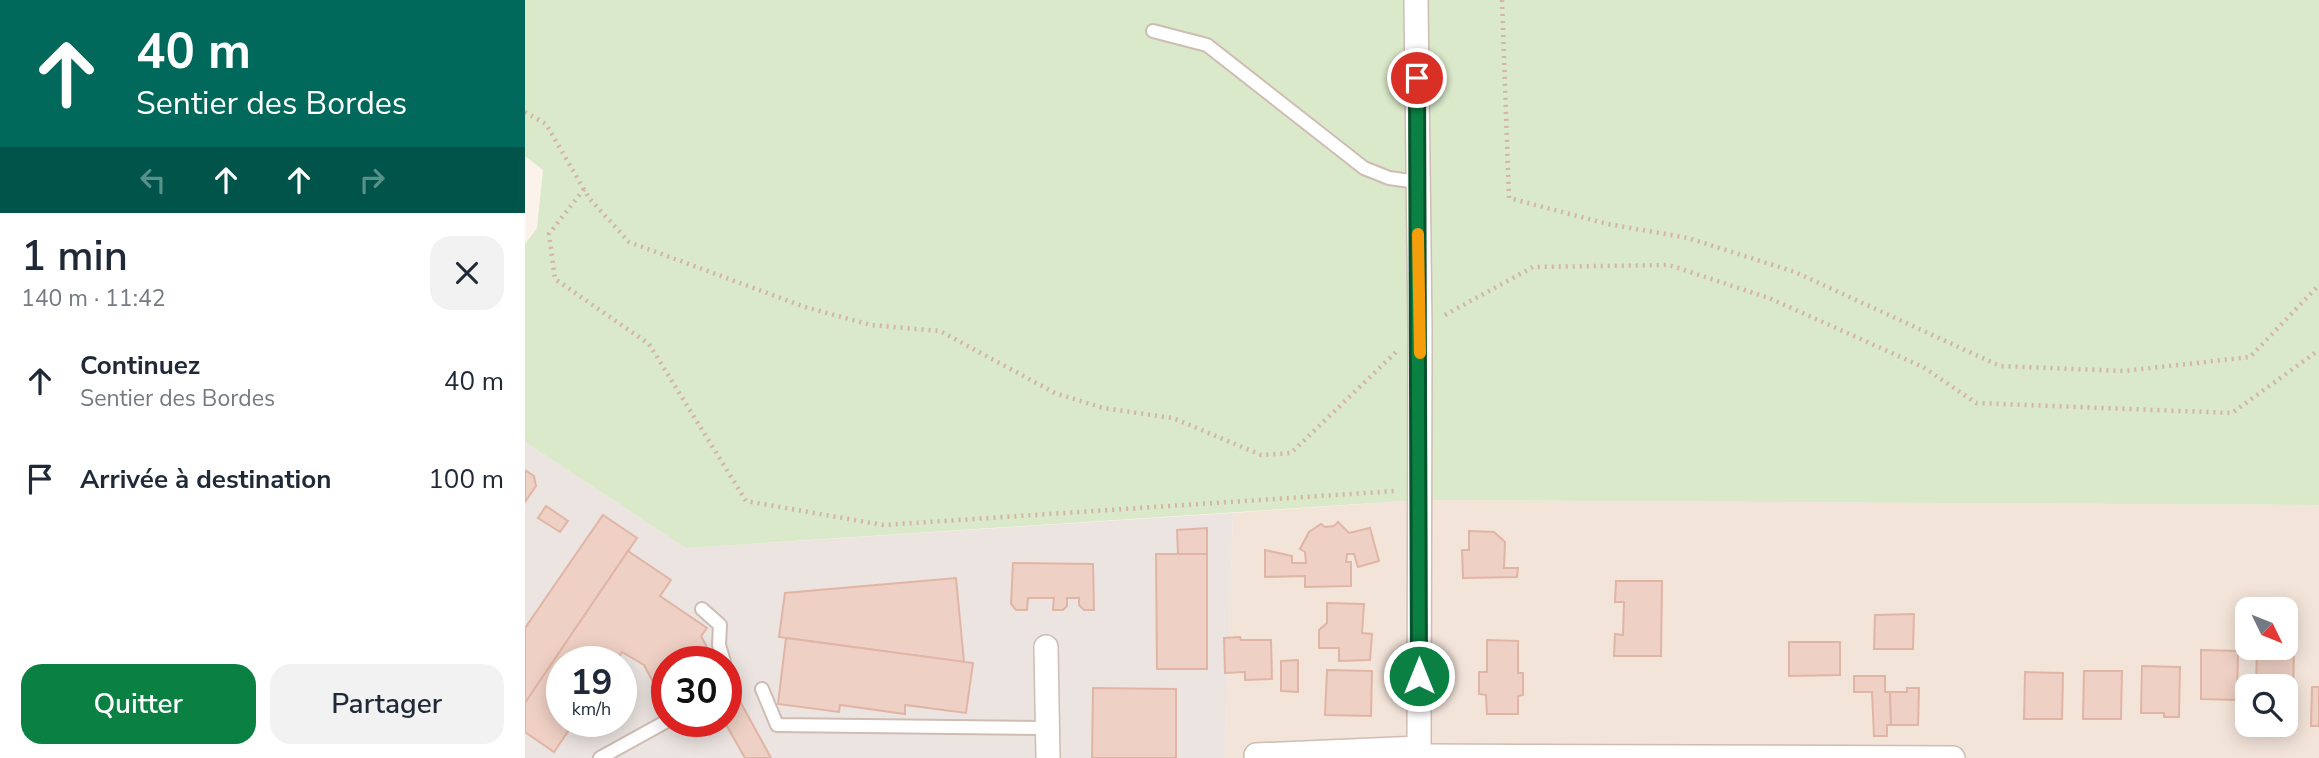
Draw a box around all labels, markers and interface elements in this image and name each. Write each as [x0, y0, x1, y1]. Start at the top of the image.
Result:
text: 40 m [136, 18, 251, 85]
icon: ahead [21, 28, 112, 119]
pin [1387, 48, 1447, 108]
icon: arrive [1398, 59, 1436, 97]
text: Sentier des Bordes [136, 82, 407, 125]
icon: left [134, 161, 172, 199]
icon: ahead [207, 161, 245, 199]
icon: ahead [280, 161, 318, 199]
icon: right [353, 161, 391, 199]
text: 1 min [21, 228, 128, 285]
button: close [430, 236, 504, 310]
text: 140 m · 11:42 [21, 283, 166, 314]
text: Continuez [80, 348, 200, 383]
icon: ahead [21, 362, 59, 400]
text: 40 m [444, 364, 504, 399]
text: Sentier des Bordes [80, 383, 275, 414]
icon: arrive [21, 460, 59, 498]
text: Arrivée à destination [80, 462, 331, 497]
text: 100 m [428, 462, 504, 497]
north arrow [2235, 597, 2298, 660]
map controls [2235, 597, 2298, 737]
position arrow [1382, 639, 1456, 713]
speed limit sign: 30 [651, 646, 742, 737]
text: 19 [570, 659, 613, 706]
button: Quitter [21, 664, 256, 744]
button: Partager [270, 664, 504, 744]
button: search [2235, 674, 2298, 737]
text: km/h [572, 697, 611, 721]

